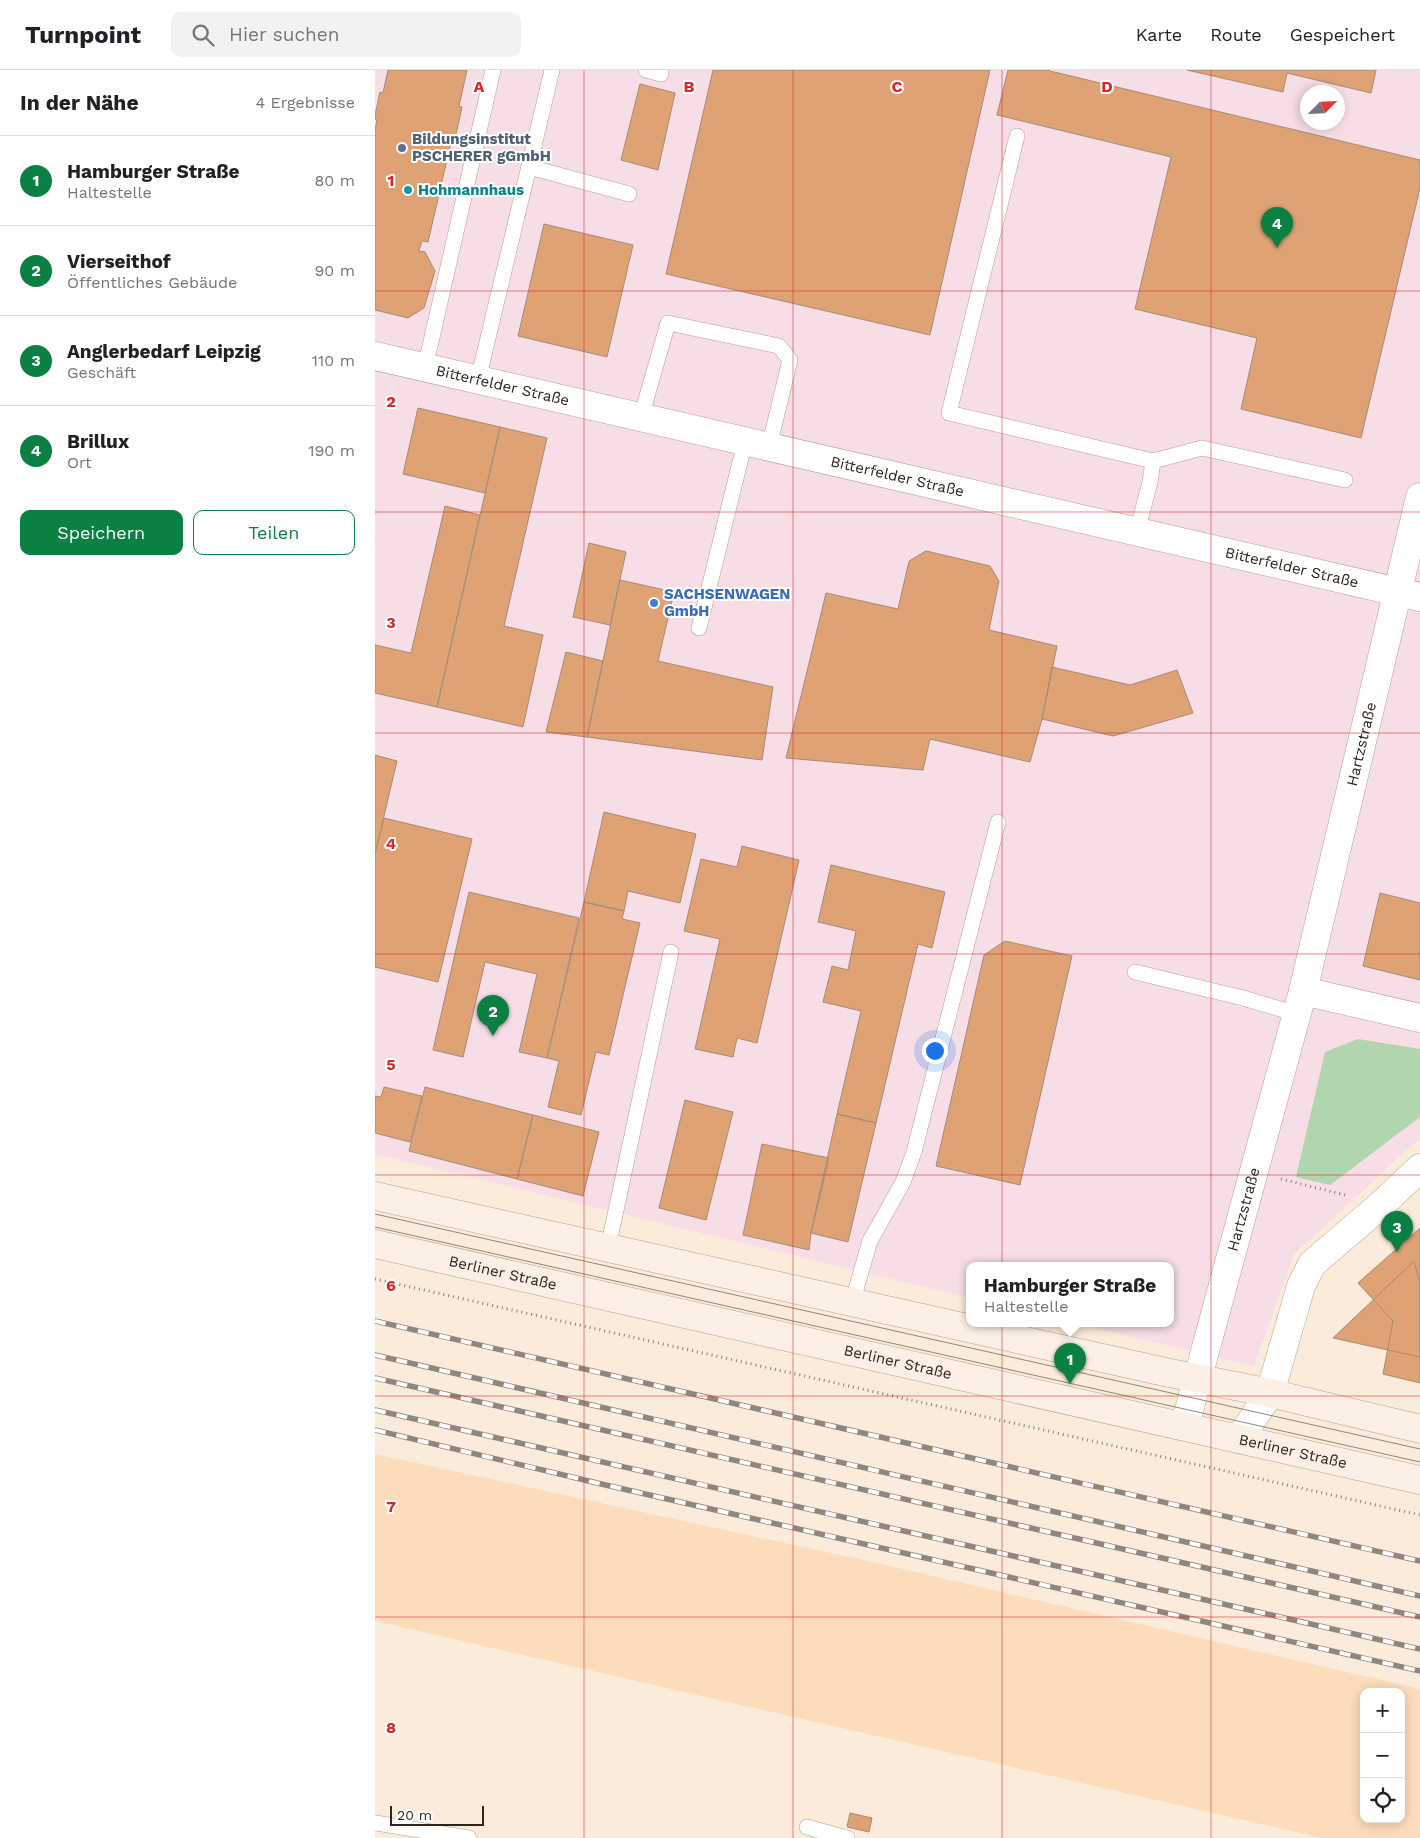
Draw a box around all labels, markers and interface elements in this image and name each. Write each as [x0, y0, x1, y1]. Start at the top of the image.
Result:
search box [171, 12, 521, 57]
text: Turnpoint [25, 21, 141, 49]
icon: search [189, 21, 217, 49]
text: Hier suchen [229, 23, 340, 46]
text: Karte [1136, 24, 1182, 45]
text: Route [1210, 24, 1262, 45]
text: Gespeichert [1290, 24, 1395, 45]
text: A [474, 77, 485, 96]
text: B [684, 77, 695, 96]
text: C [892, 77, 903, 96]
text: D [1101, 77, 1113, 96]
north arrow [1300, 85, 1345, 130]
text: In der Nähe [20, 90, 139, 115]
text: 4 Ergebnisse [255, 93, 355, 112]
place label: Bildungsinstitut PSCHERER gGmbH [412, 130, 551, 165]
marker: Bildungsinstitut PSCHERER gGmbH [396, 142, 408, 154]
text: Hamburger Straße [67, 160, 239, 183]
text: 1 [33, 171, 39, 190]
text: 80 m [314, 171, 355, 190]
text: 1 [388, 171, 394, 190]
place label: Hohmannhaus [418, 181, 524, 199]
text: Haltestelle [67, 183, 152, 202]
marker: Hohmannhaus [402, 184, 414, 196]
pin: 4 [1261, 207, 1293, 248]
text: Vierseithof [67, 250, 171, 273]
text: 2 [31, 261, 41, 280]
text: 90 m [314, 261, 355, 280]
text: Öffentliches Gebäude [67, 273, 237, 292]
text: Anglerbedarf Leipzig [67, 340, 261, 363]
text: 3 [31, 351, 41, 370]
text: 110 m [312, 351, 355, 370]
street label: Bitterfelder Straße [434, 361, 571, 410]
text: Geschäft [67, 363, 136, 382]
text: 2 [386, 392, 396, 411]
text: Brillux [67, 430, 129, 453]
text: 4 [31, 441, 41, 460]
text: 190 m [308, 441, 355, 460]
street label: Bitterfelder Straße [829, 452, 966, 501]
text: Ort [67, 453, 92, 472]
button: Speichern [20, 510, 183, 555]
button: Teilen [193, 510, 355, 555]
street label: Bitterfelder Straße [1223, 543, 1360, 592]
place label: SACHSENWAGEN GmbH [664, 585, 790, 620]
marker: SACHSENWAGEN GmbH [648, 597, 660, 609]
text: 3 [386, 613, 396, 632]
street label: Hartzstraße [1343, 700, 1380, 788]
text: 4 [386, 834, 396, 853]
pin: 2 [477, 995, 509, 1036]
your location [922, 1038, 948, 1064]
text: 5 [386, 1055, 396, 1074]
street label: Hartzstraße [1224, 1166, 1264, 1253]
pin: 3 [1381, 1211, 1413, 1252]
street label: Berliner Straße [447, 1252, 559, 1294]
popup [966, 1262, 1174, 1327]
text: Hamburger Straße [984, 1274, 1156, 1297]
text: 6 [386, 1276, 396, 1295]
text: Haltestelle [984, 1297, 1068, 1316]
street label: Berliner Straße [842, 1341, 954, 1383]
pin: 1 [1054, 1343, 1086, 1384]
street label: Berliner Straße [1237, 1430, 1349, 1472]
text: 7 [386, 1497, 396, 1516]
map controls [1360, 1688, 1405, 1823]
button: + [1360, 1688, 1405, 1733]
text: 8 [386, 1718, 396, 1737]
button: − [1360, 1733, 1405, 1778]
button: locate [1360, 1778, 1405, 1823]
scale bar [390, 1803, 484, 1826]
text: 20 m [397, 1807, 432, 1823]

